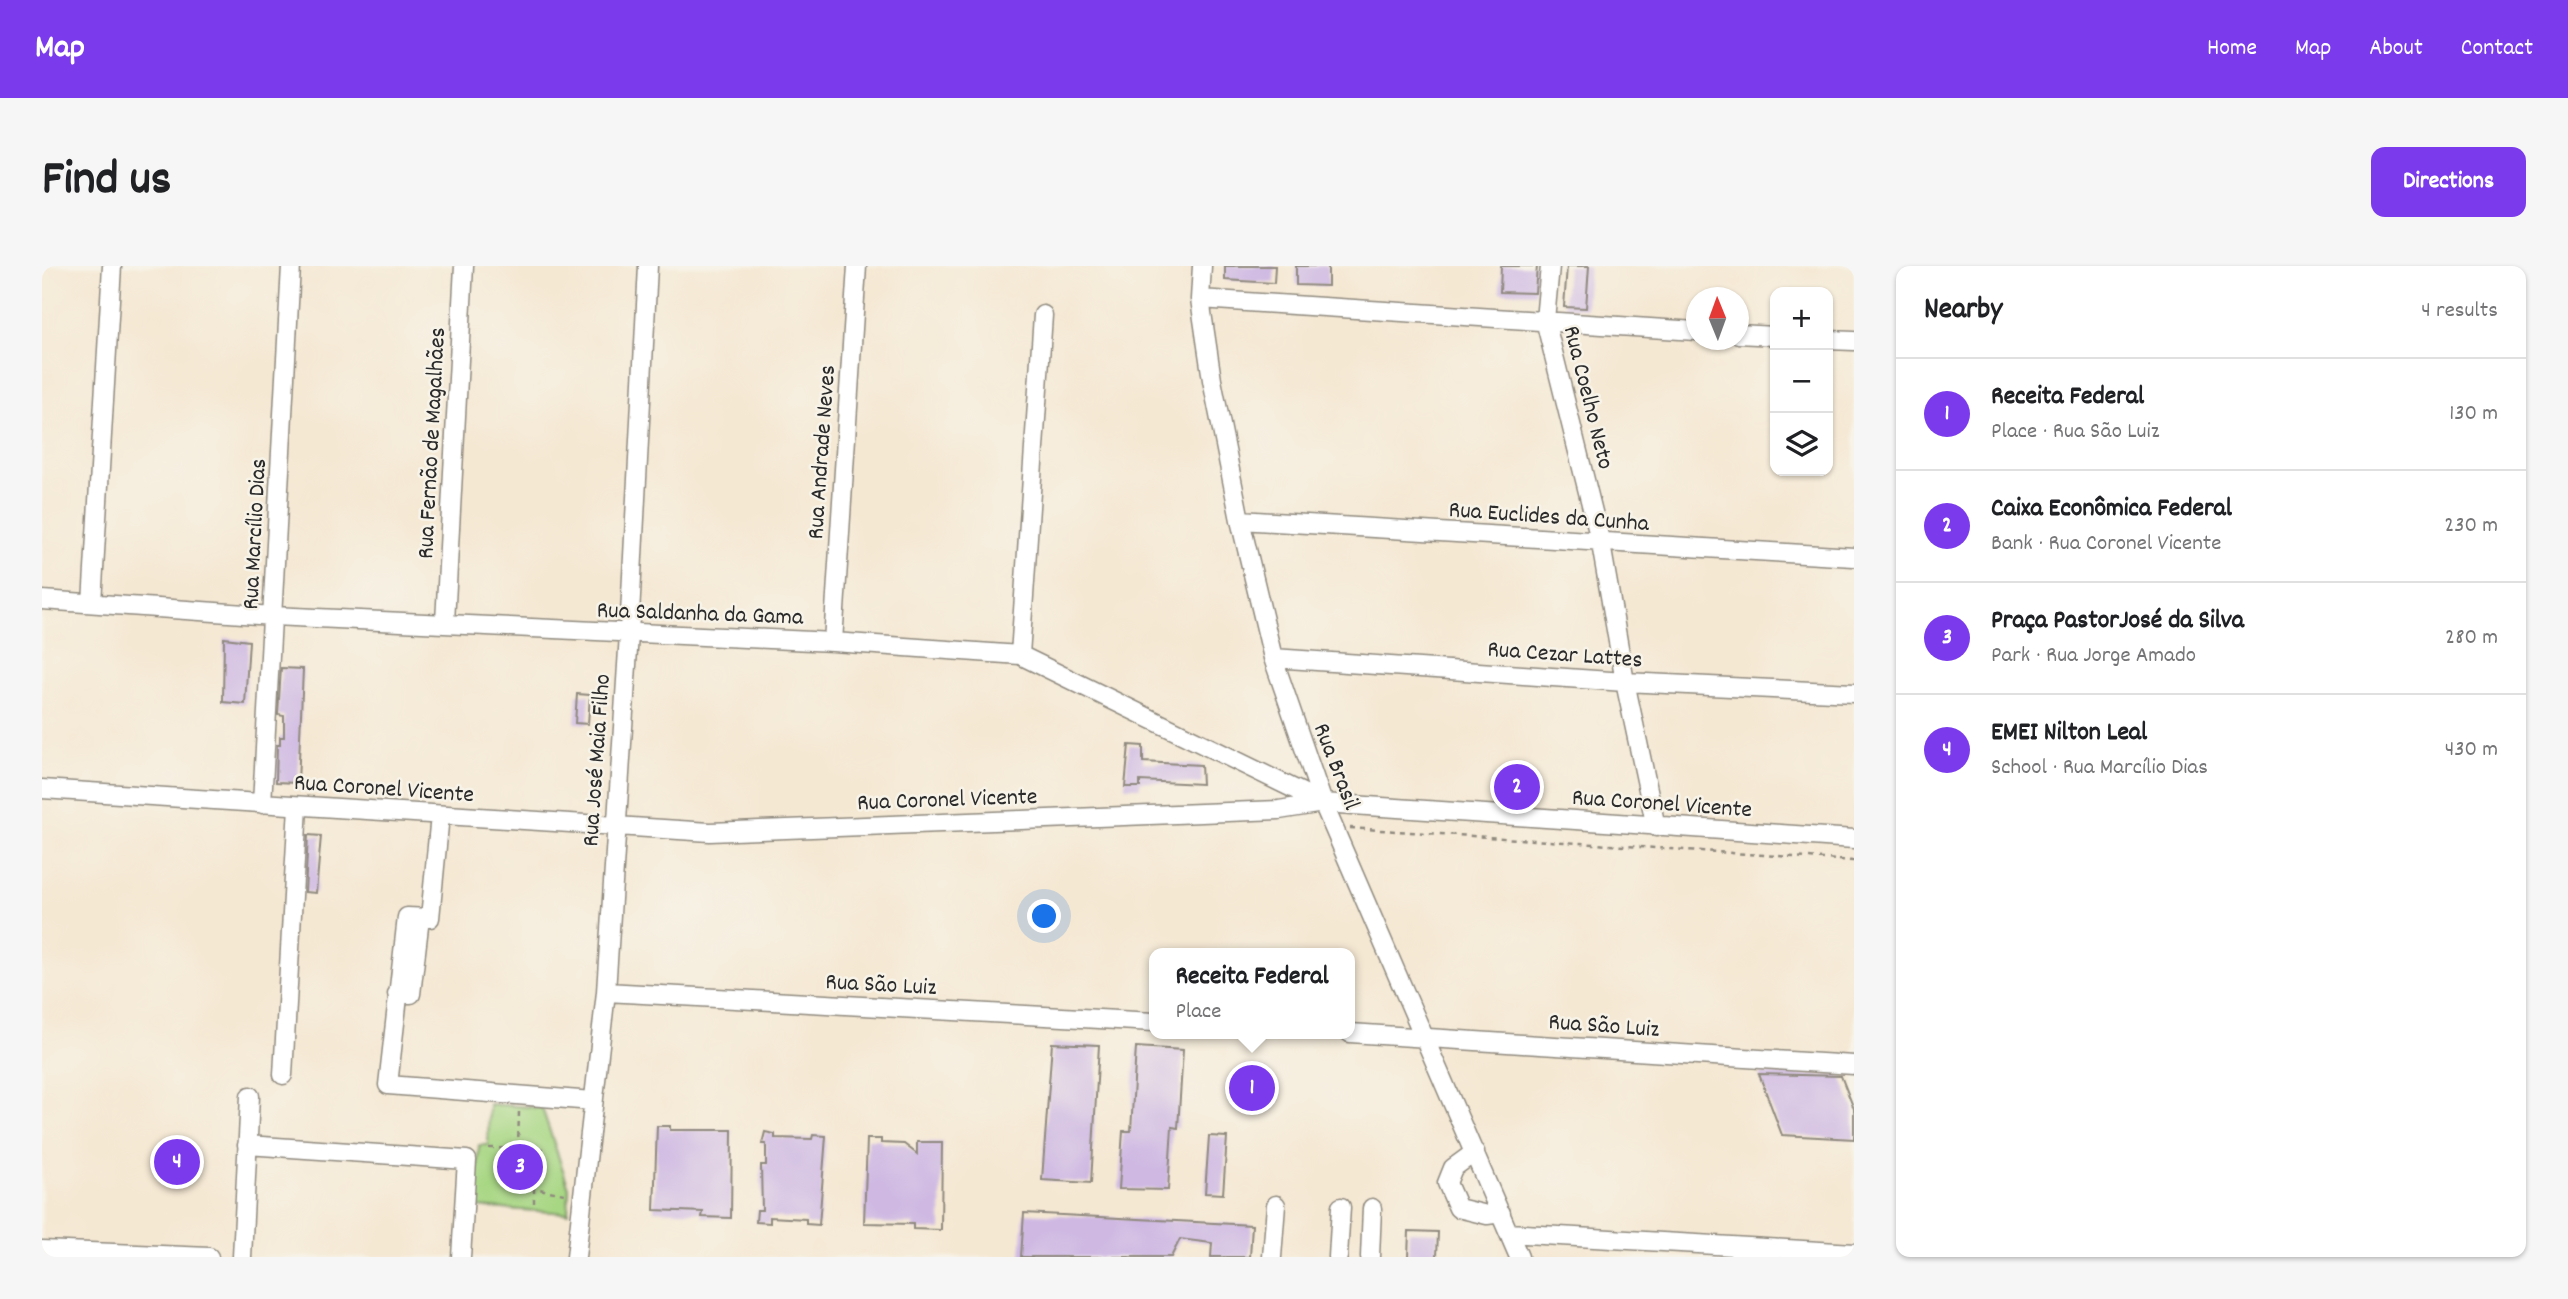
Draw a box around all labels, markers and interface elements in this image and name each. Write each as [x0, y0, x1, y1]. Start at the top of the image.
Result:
text: Map [35, 26, 85, 73]
text: Home [2207, 32, 2257, 66]
text: Map [2295, 32, 2331, 66]
text: About [2369, 32, 2423, 66]
text: Contact [2461, 32, 2533, 66]
text: Find us [42, 147, 171, 217]
button: Directions [2371, 147, 2526, 217]
north arrow [1686, 287, 1749, 350]
map controls [1770, 287, 1833, 476]
button: + [1770, 287, 1833, 350]
text: Nearby [1924, 290, 2002, 333]
text: 4 results [2421, 295, 2498, 328]
street label: Rua Coelho Neto [1553, 322, 1621, 473]
street label: Rua Fernão de Magalhães [410, 326, 456, 560]
button: − [1770, 350, 1833, 413]
street label: Rua Andrade Neves [800, 364, 846, 541]
text: Receita Federal [1991, 379, 2144, 416]
text: 1 [1944, 398, 1950, 431]
text: 130 m [2449, 398, 2498, 431]
button: layers [1770, 413, 1833, 476]
text: Place · Rua São Luiz [1991, 416, 2159, 449]
street label: Rua Marcílio Dias [235, 458, 277, 611]
text: Caixa Econômica Federal [1991, 491, 2232, 528]
street label: Rua Euclides da Cunha [1447, 494, 1651, 542]
text: 2 [1942, 510, 1952, 543]
text: 230 m [2444, 510, 2498, 543]
text: Bank · Rua Coronel Vicente [1991, 528, 2221, 561]
street label: Rua Saldanha da Gama [596, 594, 805, 636]
text: Praça PastorJosé da Silva [1991, 603, 2244, 640]
text: 3 [1942, 622, 1952, 655]
text: 280 m [2445, 622, 2498, 655]
street label: Rua Cezar Lattes [1486, 634, 1644, 678]
text: Park · Rua Jorge Amado [1991, 640, 2196, 673]
street label: Rua José Maia Filho [575, 673, 621, 848]
text: EMEI Nilton Leal [1991, 715, 2147, 752]
street label: Rua Brasil [1303, 719, 1367, 816]
text: 4 [1942, 734, 1952, 767]
text: 430 m [2445, 734, 2498, 767]
text: School · Rua Marcílio Dias [1991, 752, 2208, 785]
pin: 2 [1494, 761, 1540, 813]
street label: Rua Coronel Vicente [293, 767, 475, 813]
street label: Rua Coronel Vicente [856, 781, 1038, 821]
street label: Rua Coronel Vicente [1571, 782, 1753, 828]
your location [1027, 899, 1061, 933]
popup [1149, 948, 1355, 1039]
text: Receita Federal [1175, 959, 1329, 996]
street label: Rua São Luiz [824, 966, 937, 1006]
text: Place [1175, 996, 1221, 1029]
street label: Rua São Luiz [1547, 1006, 1660, 1048]
pin: 1 [1229, 1062, 1275, 1114]
pin: 4 [154, 1136, 200, 1188]
pin: 3 [497, 1141, 543, 1193]

